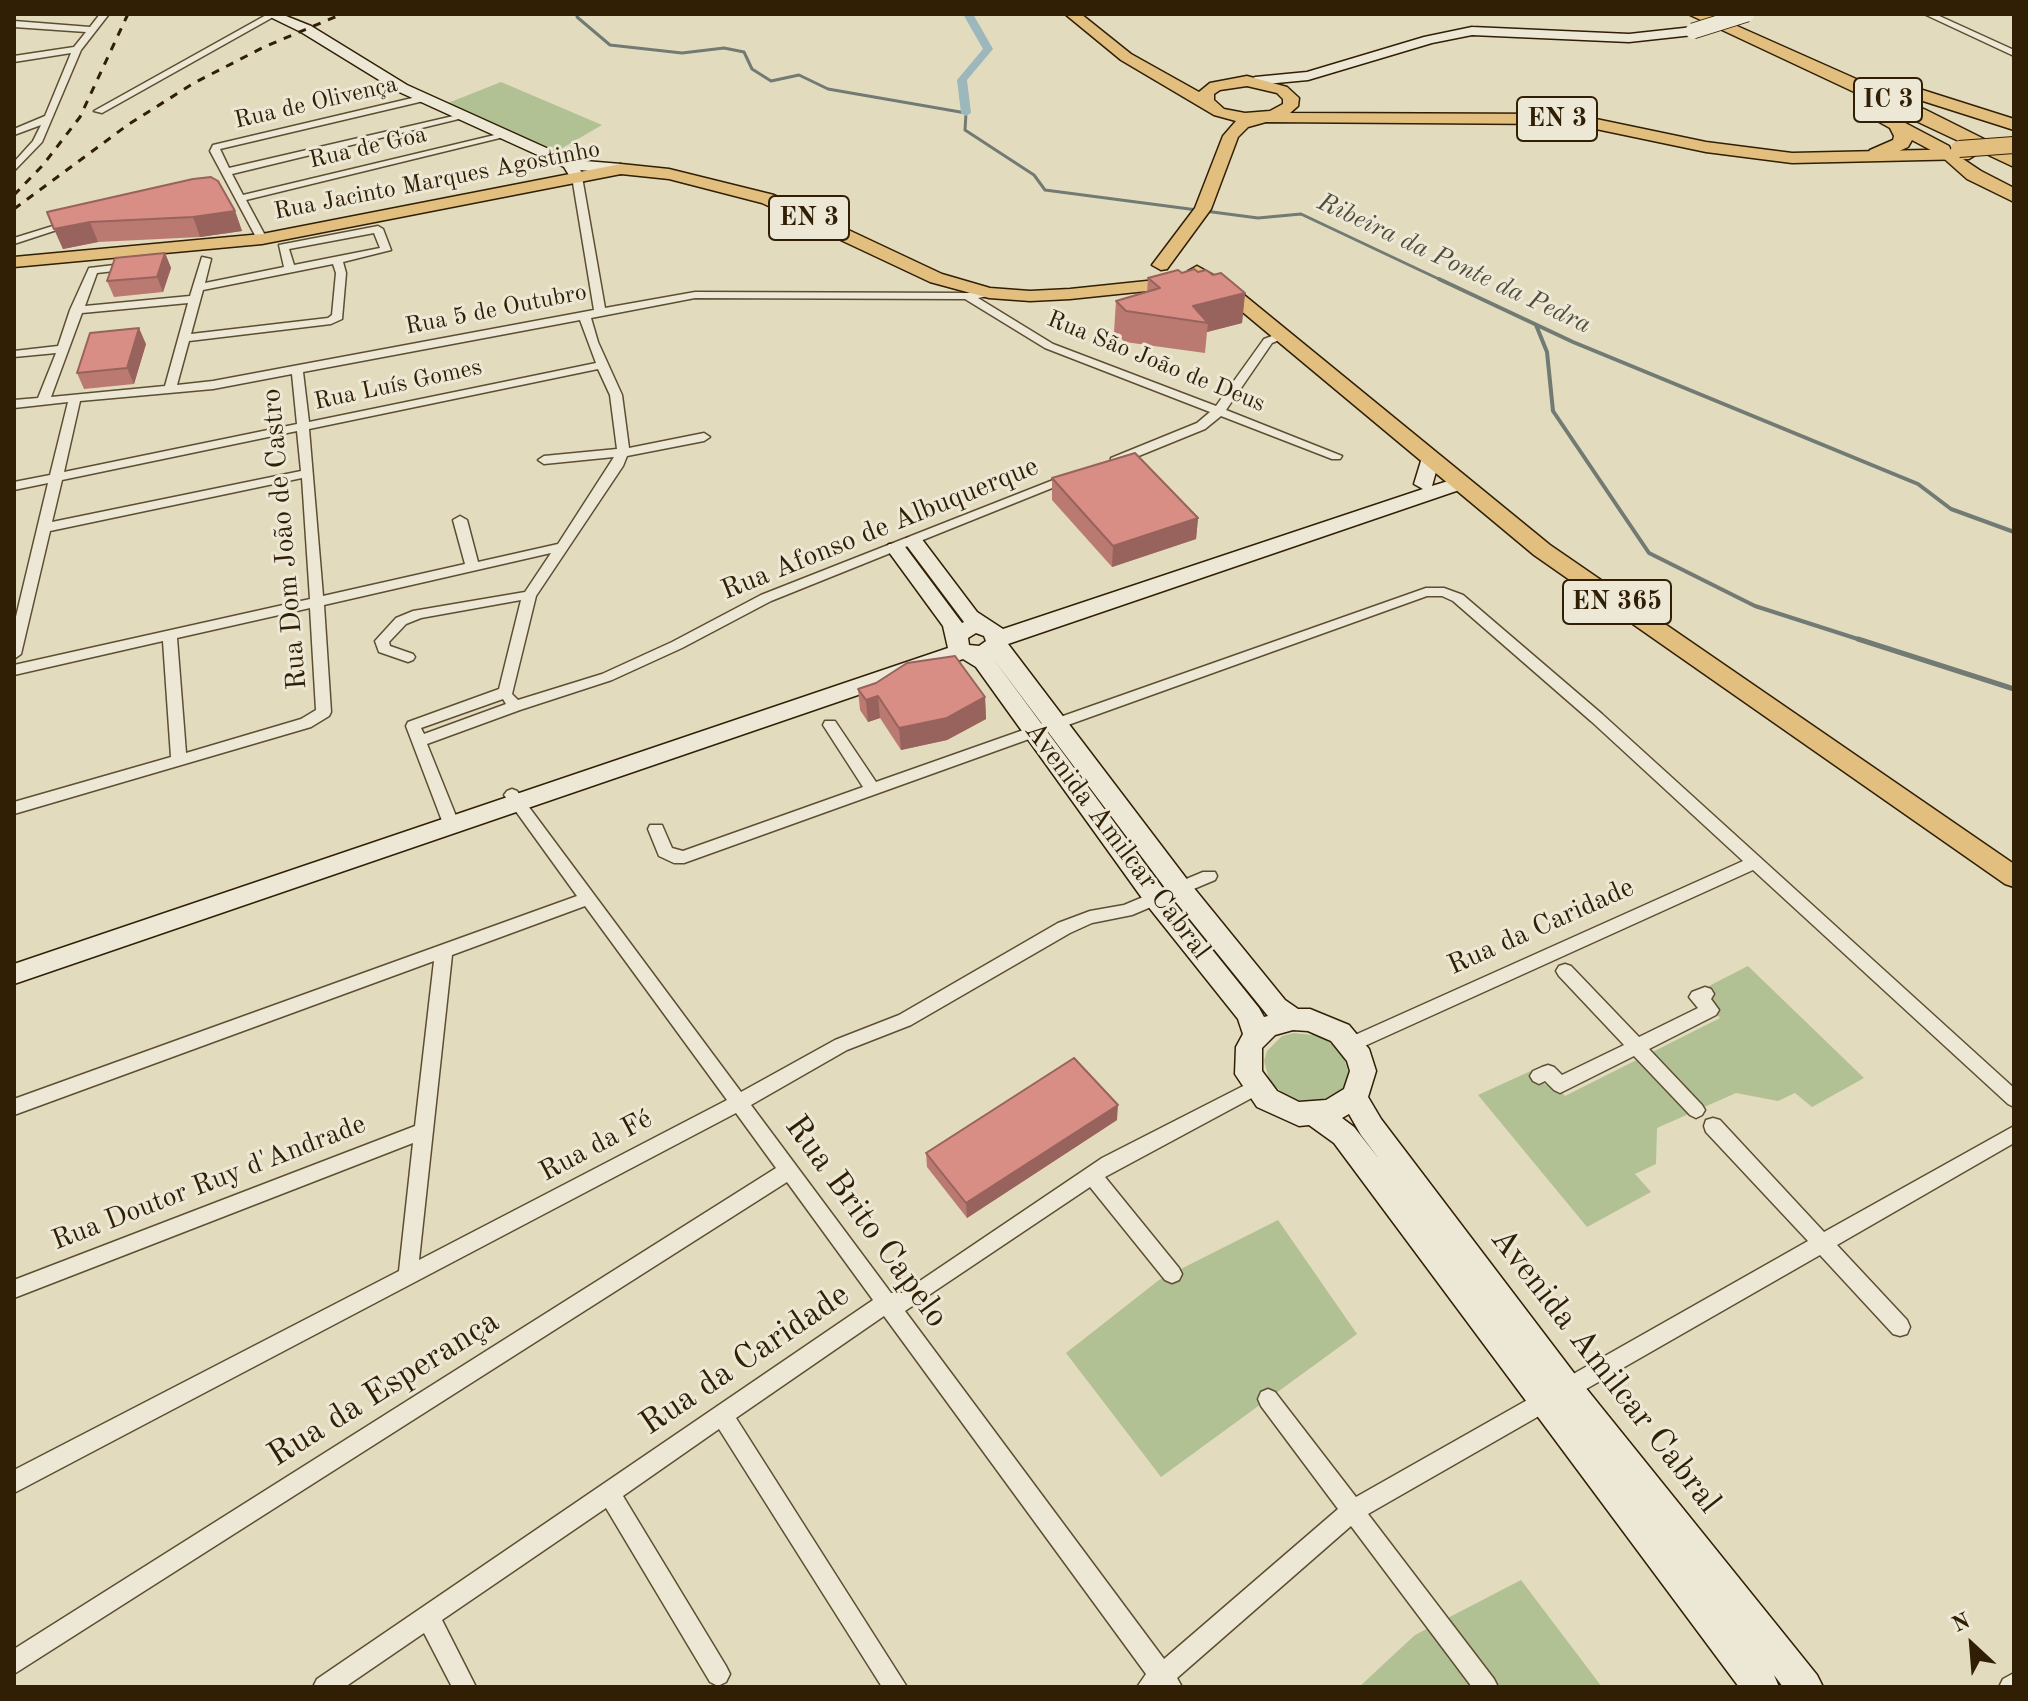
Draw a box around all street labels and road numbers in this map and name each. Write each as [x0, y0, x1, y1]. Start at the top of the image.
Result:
street label: Rua de Olivença [232, 70, 400, 136]
road number: IC 3 [1854, 78, 1922, 122]
road number: EN 3 [1517, 97, 1597, 141]
street label: Rua de Goa [306, 120, 430, 176]
street label: Rua Jacinto Marques Agostinho [272, 135, 602, 227]
road number: EN 3 [769, 196, 849, 240]
street label: Rua 5 de Outubro [403, 278, 589, 342]
street label: Rua São João de Deus [1043, 305, 1269, 419]
street label: Rua Luís Gomes [311, 353, 485, 417]
street label: Rua Dom João de Castro [255, 387, 315, 691]
street label: Rua Afonso de Albuquerque [717, 450, 1043, 608]
road number: EN 365 [1563, 580, 1671, 624]
street label: Avenida Amilcar Cabral [1017, 716, 1217, 966]
street label: Rua da Caridade [1443, 871, 1639, 983]
street label: Rua da Fé [534, 1102, 658, 1190]
street label: Rua Doutor Ruy d'Andrade [47, 1108, 371, 1258]
street label: Rua Brito Capelo [775, 1108, 957, 1336]
street label: Avenida Amilcar Cabral [1481, 1220, 1729, 1522]
street label: Rua da Caridade [633, 1275, 857, 1445]
street label: Rua da Esperança [261, 1301, 507, 1477]

